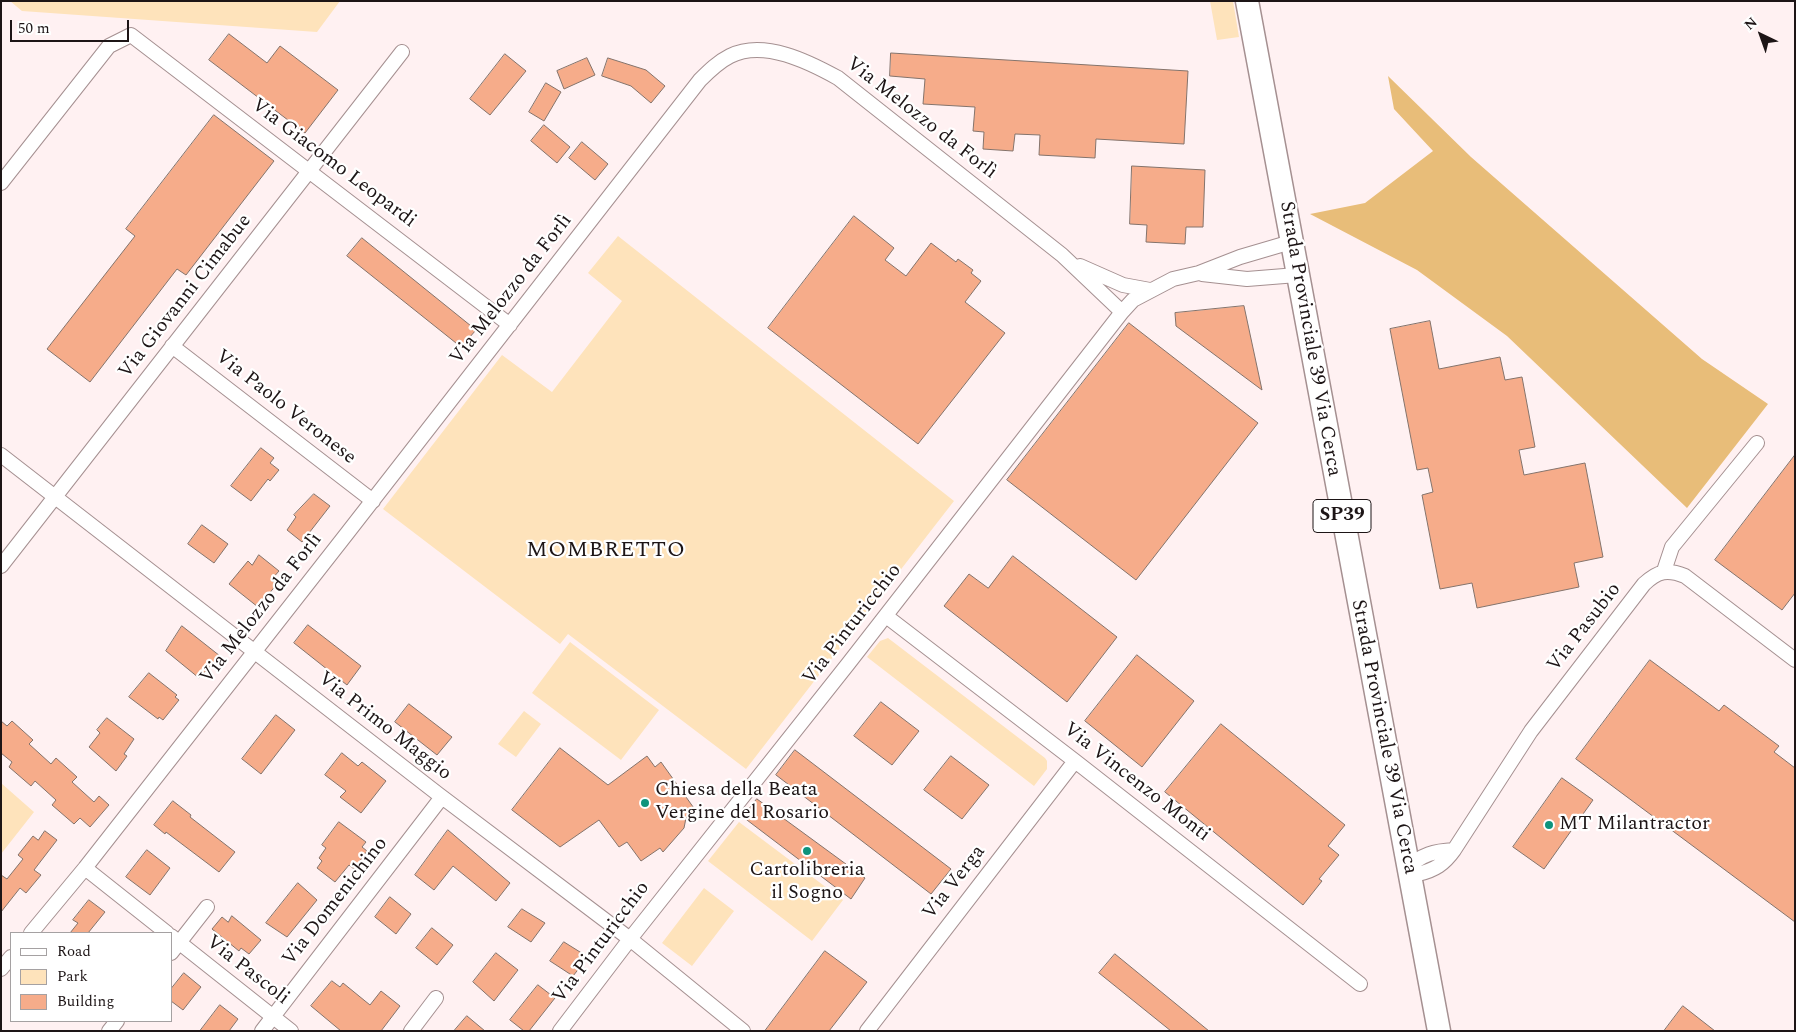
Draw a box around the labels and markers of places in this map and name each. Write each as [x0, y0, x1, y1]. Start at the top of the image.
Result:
place label: Chiesa della Beata Vergine del Rosario [655, 779, 829, 826]
marker: Chiesa della Beata Vergine del Rosario [639, 797, 651, 809]
place label: MT Milantractor [1559, 813, 1710, 837]
marker: MT Milantractor [1543, 819, 1555, 831]
marker: Cartolibreria il Sogno [801, 845, 813, 857]
place label: Cartolibreria il Sogno [749, 859, 865, 906]

